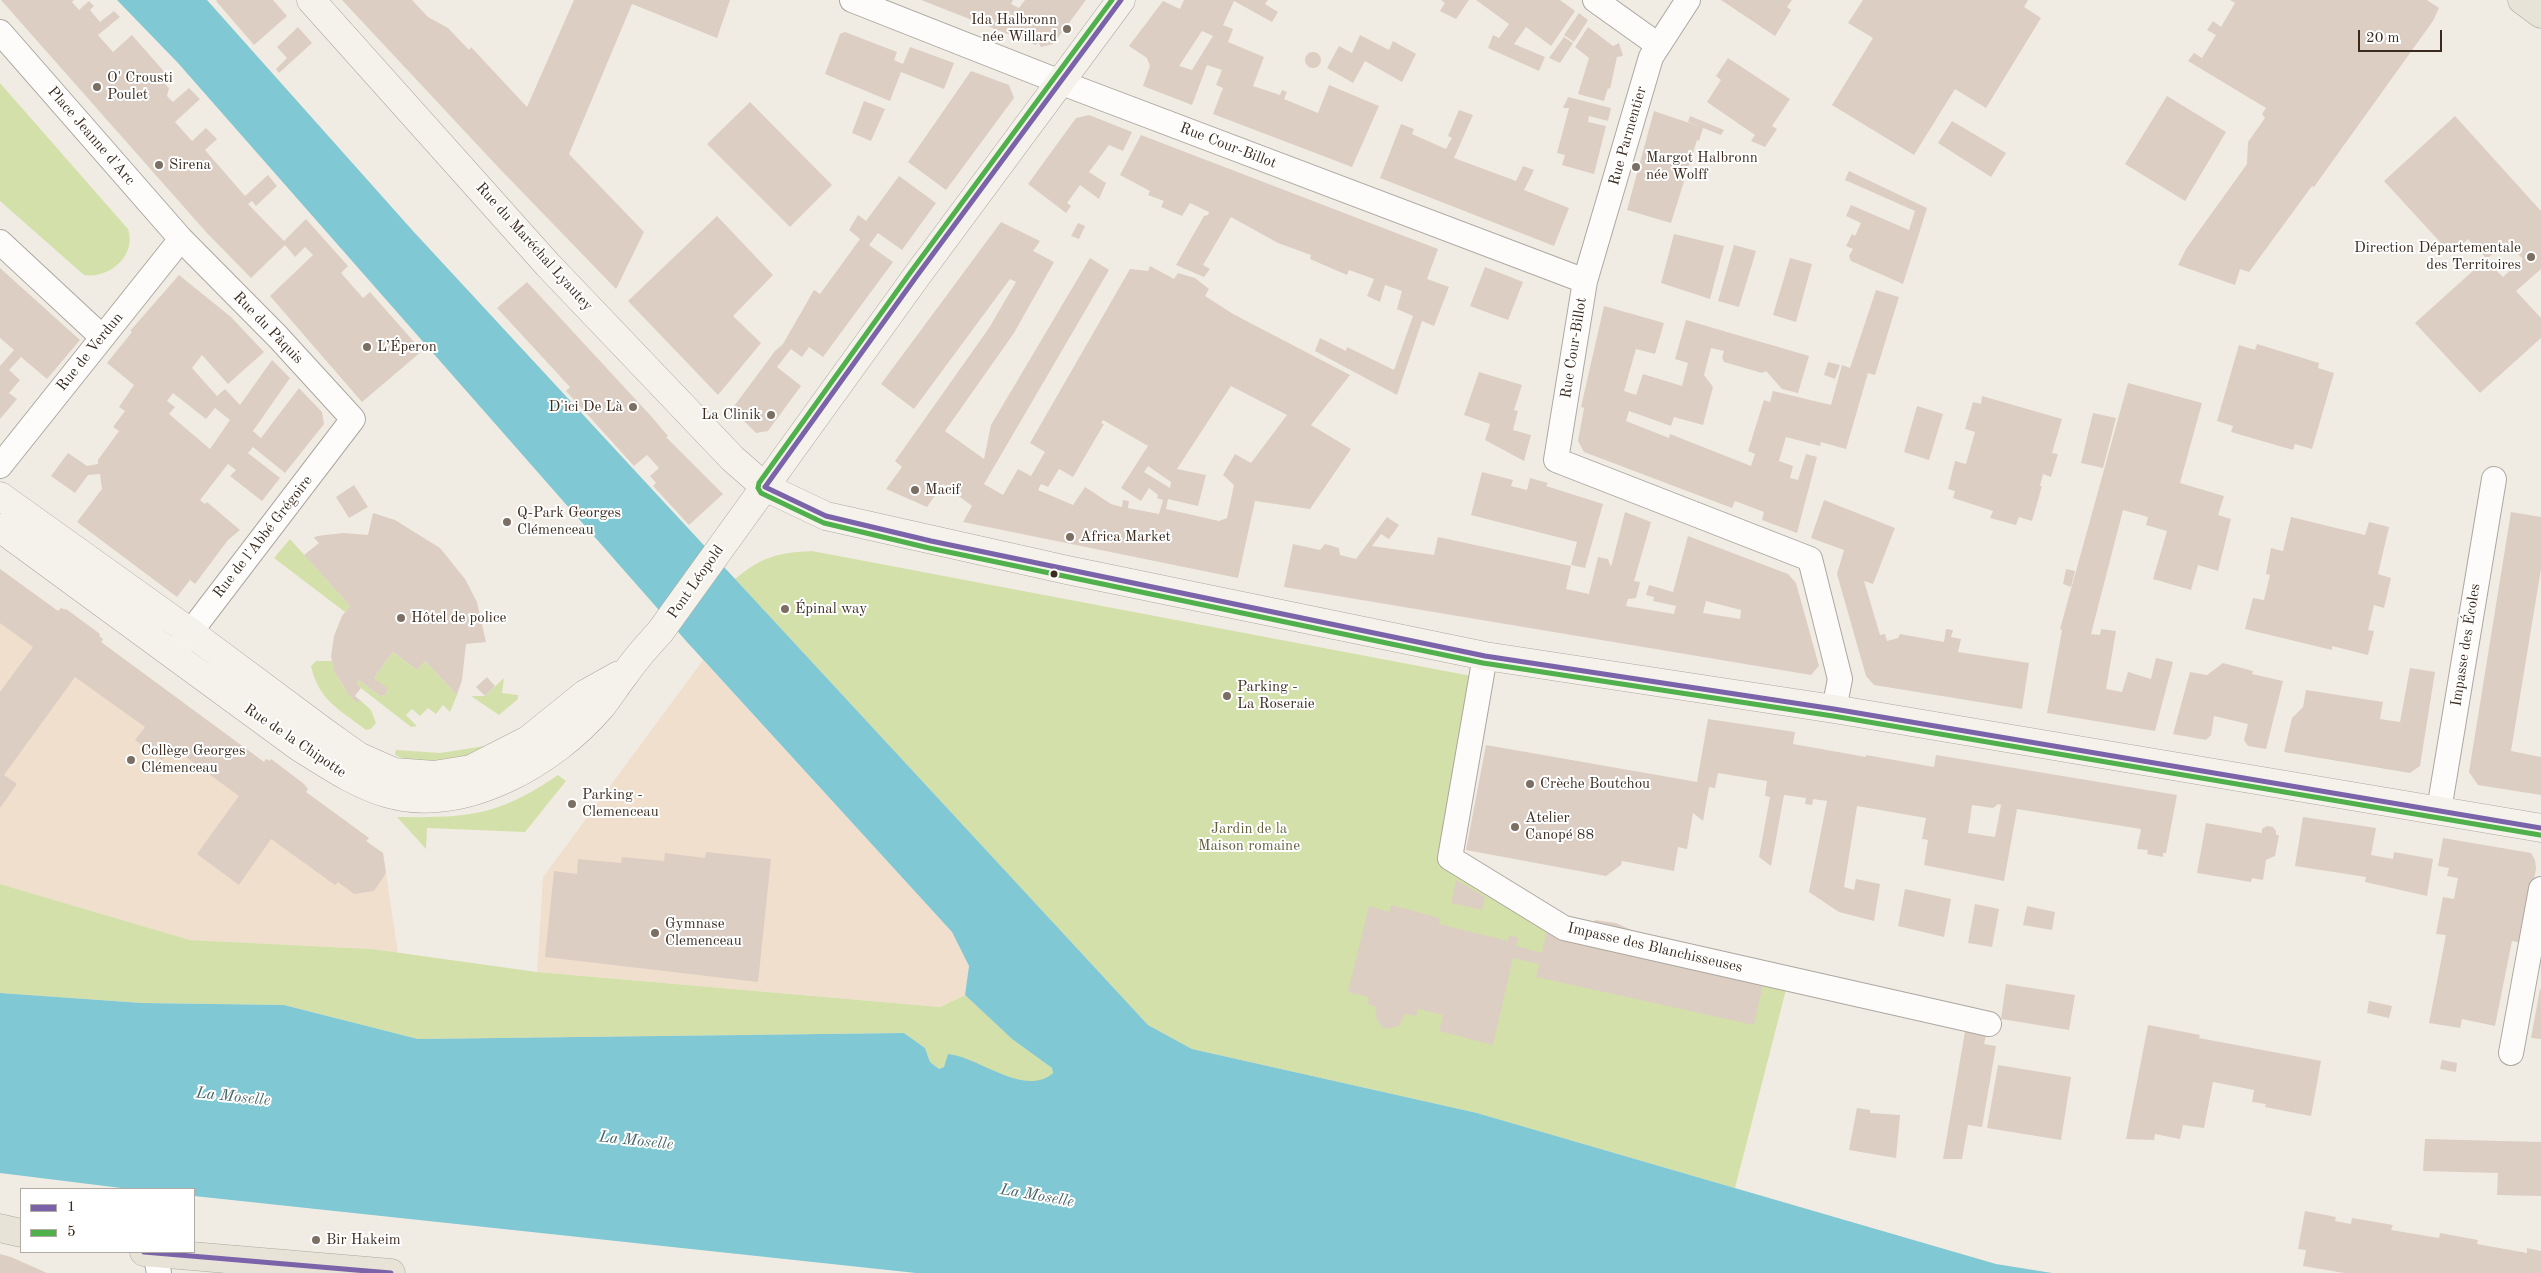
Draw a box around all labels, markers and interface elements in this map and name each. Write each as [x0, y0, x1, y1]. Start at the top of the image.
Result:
place label: Ida Halbronn née Willard [971, 11, 1057, 46]
scale bar [2361, 20, 2445, 52]
marker: Ida Halbronn née Willard [1061, 23, 1073, 35]
text: 20 m [2366, 31, 2400, 46]
place label: O' Crousti Poulet [107, 69, 173, 104]
marker: O' Crousti Poulet [91, 81, 103, 93]
street label: Place Jeanne d'Arc [43, 83, 139, 189]
street label: Rue Parmentier [1605, 84, 1651, 188]
street label: Rue Cour-Billot [1177, 119, 1279, 173]
place label: Margot Halbronn née Wolff [1646, 149, 1758, 184]
place label: Sirena [169, 156, 211, 174]
marker: Sirena [153, 159, 165, 171]
marker: Margot Halbronn née Wolff [1630, 161, 1642, 173]
street label: Rue du Maréchal Lyautey [472, 179, 596, 315]
place label: Direction Départementale des Territoires [2354, 239, 2521, 274]
marker: Direction Départementale des Territoires [2525, 251, 2537, 263]
street label: Rue du Pâquis [229, 288, 307, 368]
street label: Rue Cour-Billot [1557, 296, 1591, 400]
street label: Rue de Verdun [53, 309, 127, 395]
place label: L’Éperon [377, 338, 437, 356]
marker: L’Éperon [361, 341, 373, 353]
place label: D'ici De Là [549, 398, 623, 416]
marker: D'ici De Là [627, 401, 639, 413]
place label: La Clinik [701, 406, 761, 424]
marker: La Clinik [765, 409, 777, 421]
street label: Rue de l'Abbé Grégoire [209, 472, 317, 602]
place label: Macif [925, 481, 961, 499]
marker: Macif [909, 484, 921, 496]
place label: Q-Park Georges Clémenceau [517, 504, 621, 539]
marker: Q-Park Georges Clémenceau [501, 516, 513, 528]
place label: Africa Market [1080, 528, 1171, 546]
marker: Africa Market [1064, 531, 1076, 543]
street label: Pont Léopold [664, 542, 728, 622]
unlabelled marker [1049, 569, 1059, 579]
street label: Impasse des Écoles [2447, 582, 2485, 708]
place label: Épinal way [795, 600, 867, 618]
marker: Épinal way [779, 603, 791, 615]
place label: Hôtel de police [411, 609, 506, 627]
marker: Hôtel de police [395, 612, 407, 624]
place label: Parking - La Roseraie [1237, 678, 1315, 713]
marker: Parking - La Roseraie [1221, 690, 1233, 702]
street label: Rue de la Chipotte [241, 700, 349, 782]
place label: Collège Georges Clémenceau [141, 742, 245, 777]
marker: Collège Georges Clémenceau [125, 754, 137, 766]
place label: Crèche Boutchou [1540, 775, 1650, 793]
marker: Crèche Boutchou [1524, 778, 1536, 790]
place label: Parking - Clemenceau [582, 786, 659, 821]
marker: Parking - Clemenceau [566, 798, 578, 810]
place label: Atelier Canopé 88 [1525, 809, 1594, 844]
park label: Jardin de la Maison romaine [1198, 820, 1300, 855]
marker: Atelier Canopé 88 [1509, 821, 1521, 833]
place label: Gymnase Clemenceau [665, 915, 742, 950]
street label: Impasse des Blanchisseuses [1566, 919, 1744, 977]
marker: Gymnase Clemenceau [649, 927, 661, 939]
water label: La Moselle [195, 1084, 271, 1110]
water label: La Moselle [598, 1128, 674, 1154]
water label: La Moselle [999, 1180, 1075, 1212]
legend [20, 1188, 195, 1253]
text: 1 [67, 1200, 76, 1215]
text: 5 [67, 1225, 76, 1240]
place label: Bir Hakeim [326, 1231, 401, 1249]
marker: Bir Hakeim [310, 1234, 322, 1246]

